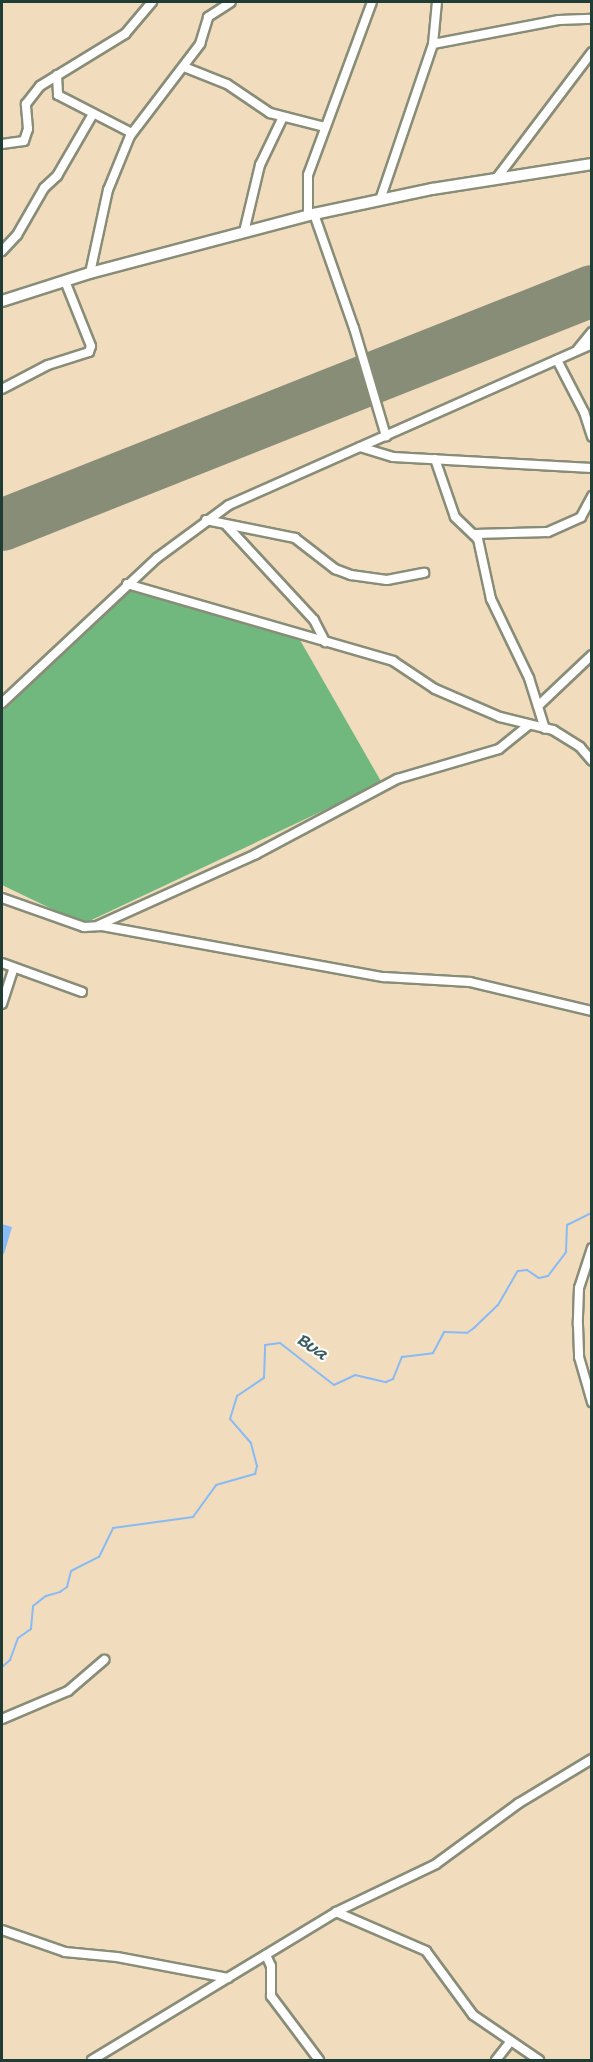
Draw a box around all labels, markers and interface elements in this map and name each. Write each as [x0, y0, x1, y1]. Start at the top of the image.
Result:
water label: Bua [291, 1328, 331, 1368]

